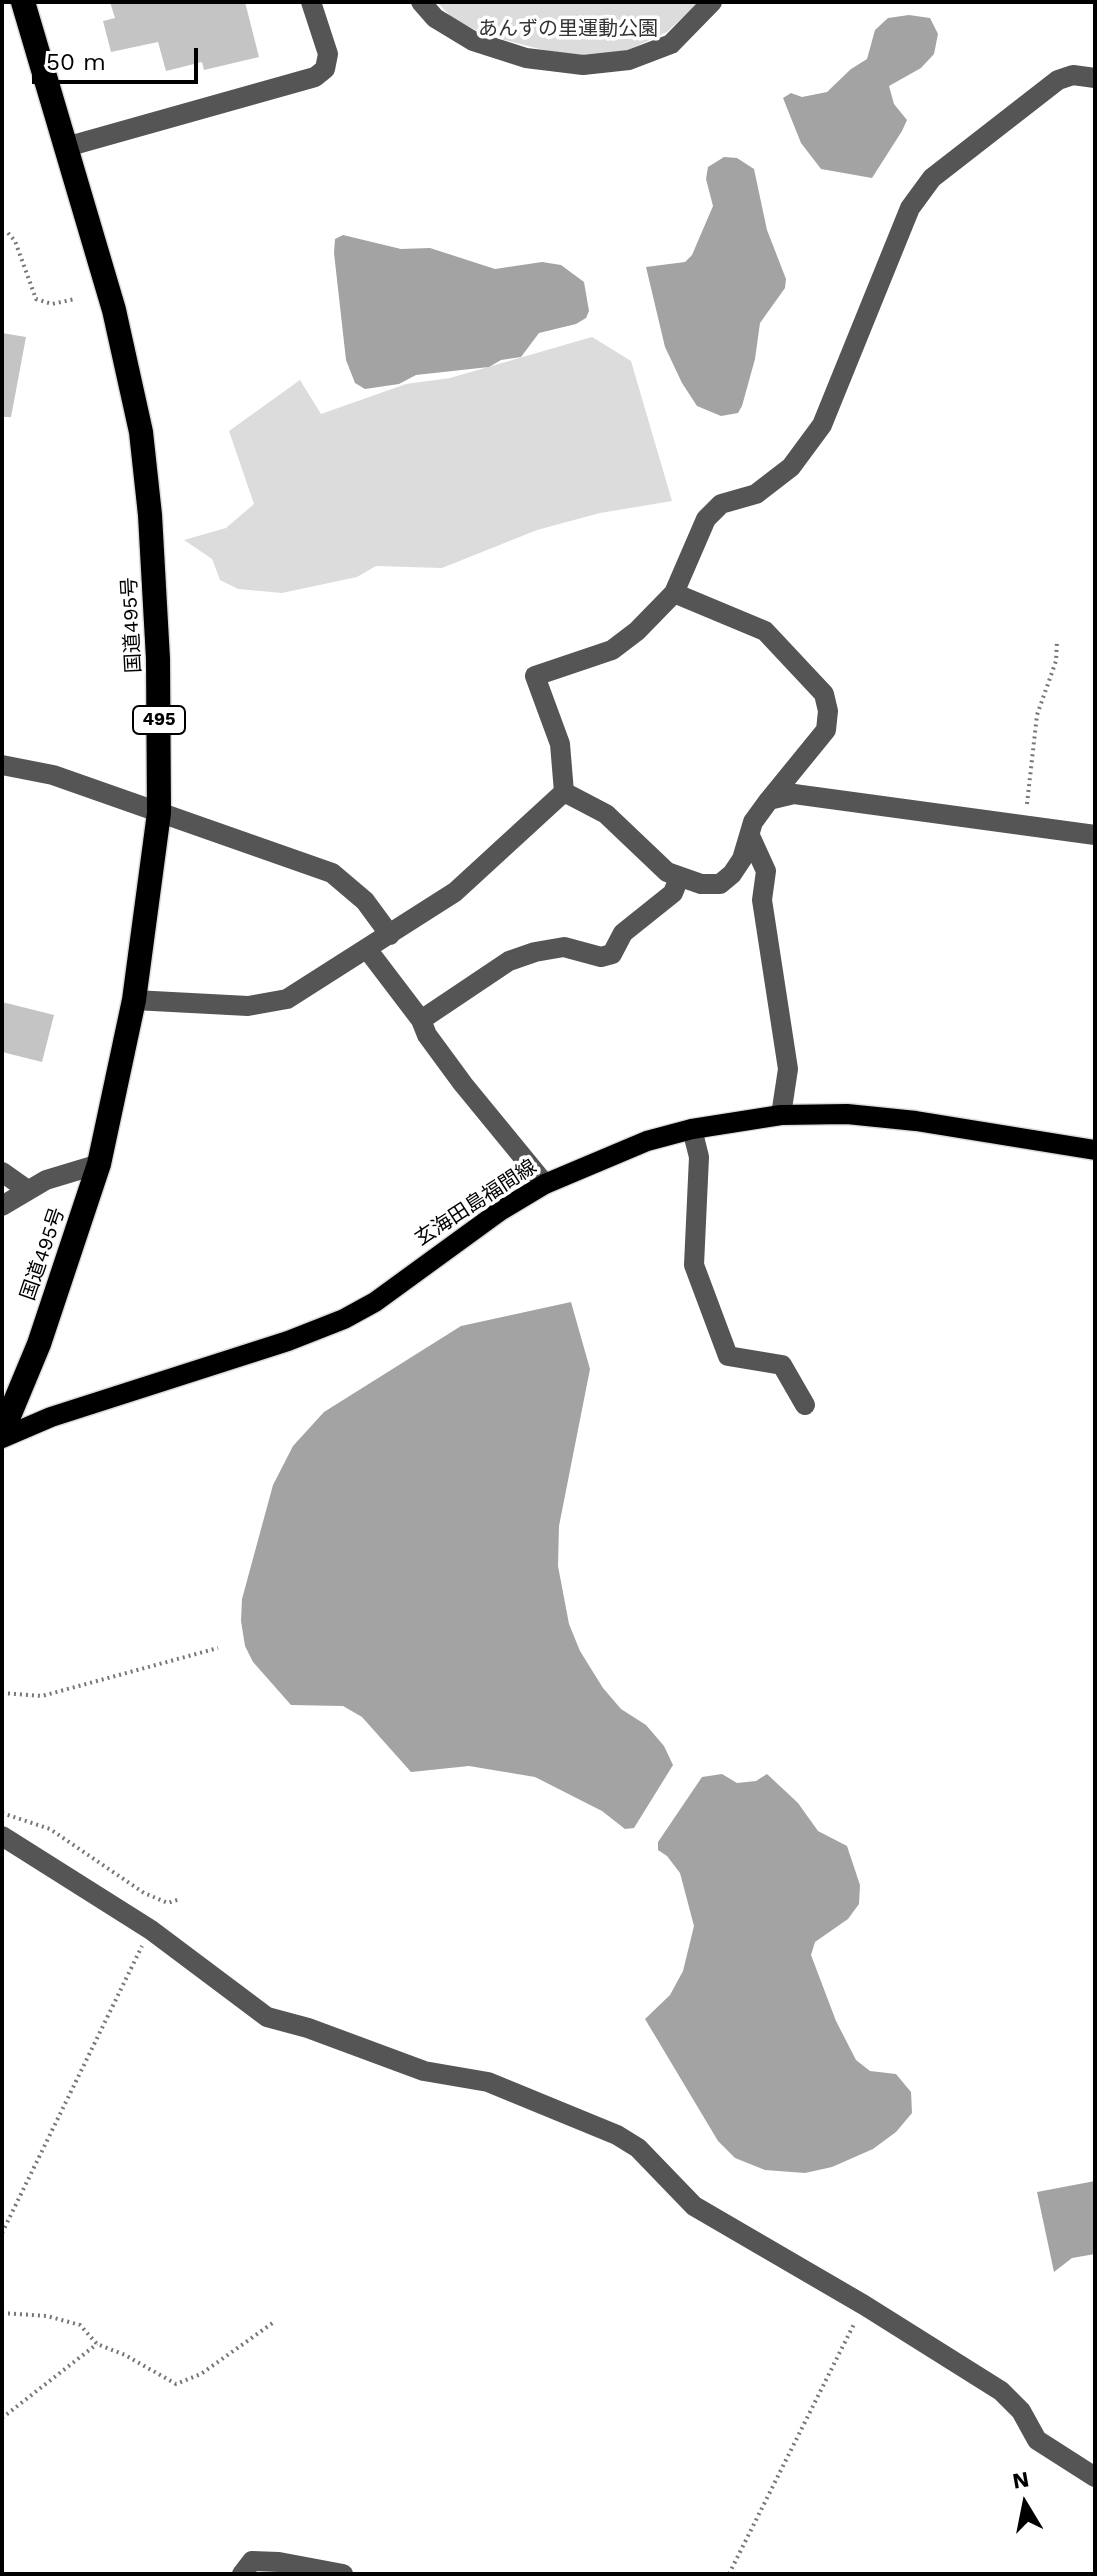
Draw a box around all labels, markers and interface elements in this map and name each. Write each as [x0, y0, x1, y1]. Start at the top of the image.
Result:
park label: あんずの里運動公園 [478, 17, 658, 41]
scale bar [36, 32, 202, 82]
text: 50 m [46, 48, 106, 76]
street label: 国道495号 [117, 576, 147, 674]
road number: 495 [133, 706, 185, 734]
street label: 玄海田島福間線 [411, 1155, 541, 1251]
street label: 国道495号 [16, 1205, 70, 1303]
north arrow [985, 2464, 1065, 2544]
text: N [1011, 2466, 1031, 2494]

